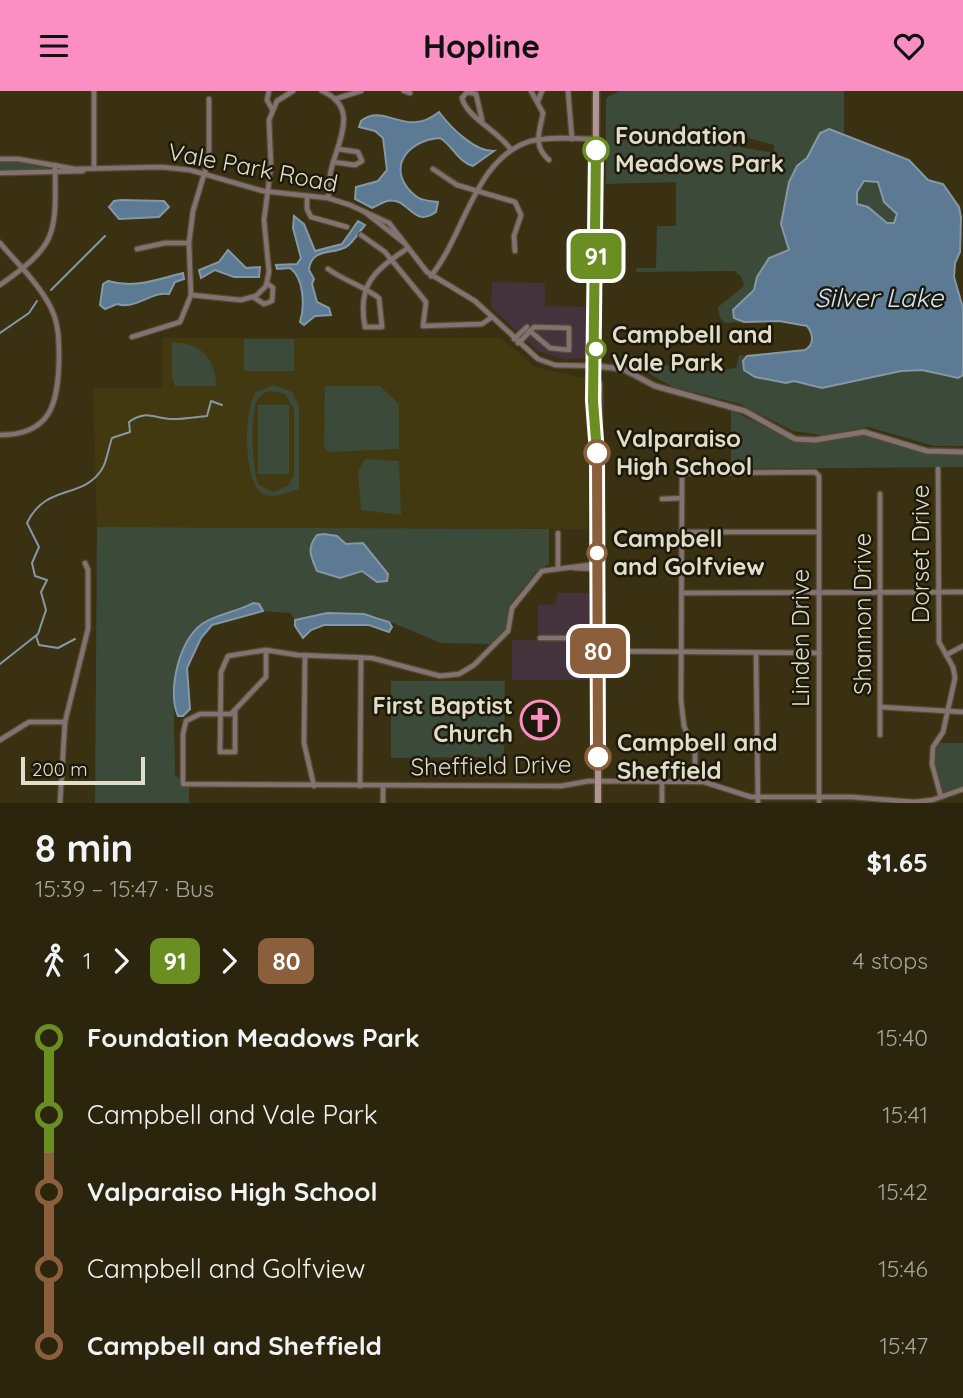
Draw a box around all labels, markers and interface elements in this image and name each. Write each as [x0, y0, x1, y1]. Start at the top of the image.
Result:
text: Hopline [423, 26, 540, 66]
icon: menu [35, 27, 73, 65]
icon: heart [890, 27, 928, 65]
place label: Foundation Meadows Park [615, 120, 784, 178]
street label: Vale Park Road [166, 136, 341, 198]
marker: Foundation Meadows Park [583, 137, 609, 163]
line badge: 91 [564, 233, 628, 279]
text: 91 [585, 241, 607, 271]
water label: Silver Lake [815, 281, 945, 314]
place label: Campbell and Vale Park [612, 319, 773, 377]
marker: Campbell and Vale Park [586, 339, 606, 359]
place label: Valparaiso High School [616, 423, 752, 481]
marker: Valparaiso High School [584, 440, 610, 466]
street label: Dorset Drive [905, 485, 935, 623]
place label: Campbell and Golfview [613, 523, 765, 581]
street label: Shannon Drive [847, 533, 877, 695]
marker: Campbell and Golfview [587, 543, 607, 563]
street label: Linden Drive [785, 569, 815, 707]
line badge: 80 [566, 628, 630, 674]
text: 80 [584, 636, 612, 666]
place label: First Baptist Church [373, 690, 513, 748]
church icon: First Baptist Church [519, 699, 561, 741]
place label: Campbell and Sheffield [617, 727, 778, 785]
marker: Campbell and Sheffield [585, 744, 611, 770]
street label: Sheffield Drive [410, 749, 572, 781]
scale bar [21, 754, 145, 786]
text: 200 m [32, 757, 88, 781]
text: 8 min [35, 824, 133, 872]
text: $1.65 [867, 846, 928, 879]
text: 15:39 – 15:47 · Bus [35, 874, 214, 903]
icon: walk [35, 942, 73, 980]
icon: forward [102, 942, 140, 980]
icon: forward [210, 942, 248, 980]
text: 1 [83, 946, 92, 975]
text: 91 [164, 946, 186, 976]
text: 80 [272, 946, 300, 976]
text: 4 stops [853, 946, 928, 975]
text: Foundation Meadows Park [87, 1021, 420, 1054]
text: 15:40 [877, 1023, 928, 1052]
text: Campbell and Vale Park [87, 1098, 378, 1131]
text: 15:41 [882, 1100, 928, 1129]
text: Valparaiso High School [87, 1175, 377, 1208]
text: 15:42 [878, 1177, 928, 1206]
text: Campbell and Golfview [87, 1252, 365, 1285]
text: 15:46 [878, 1254, 928, 1283]
text: Campbell and Sheffield [87, 1329, 382, 1362]
text: 15:47 [879, 1331, 928, 1360]

